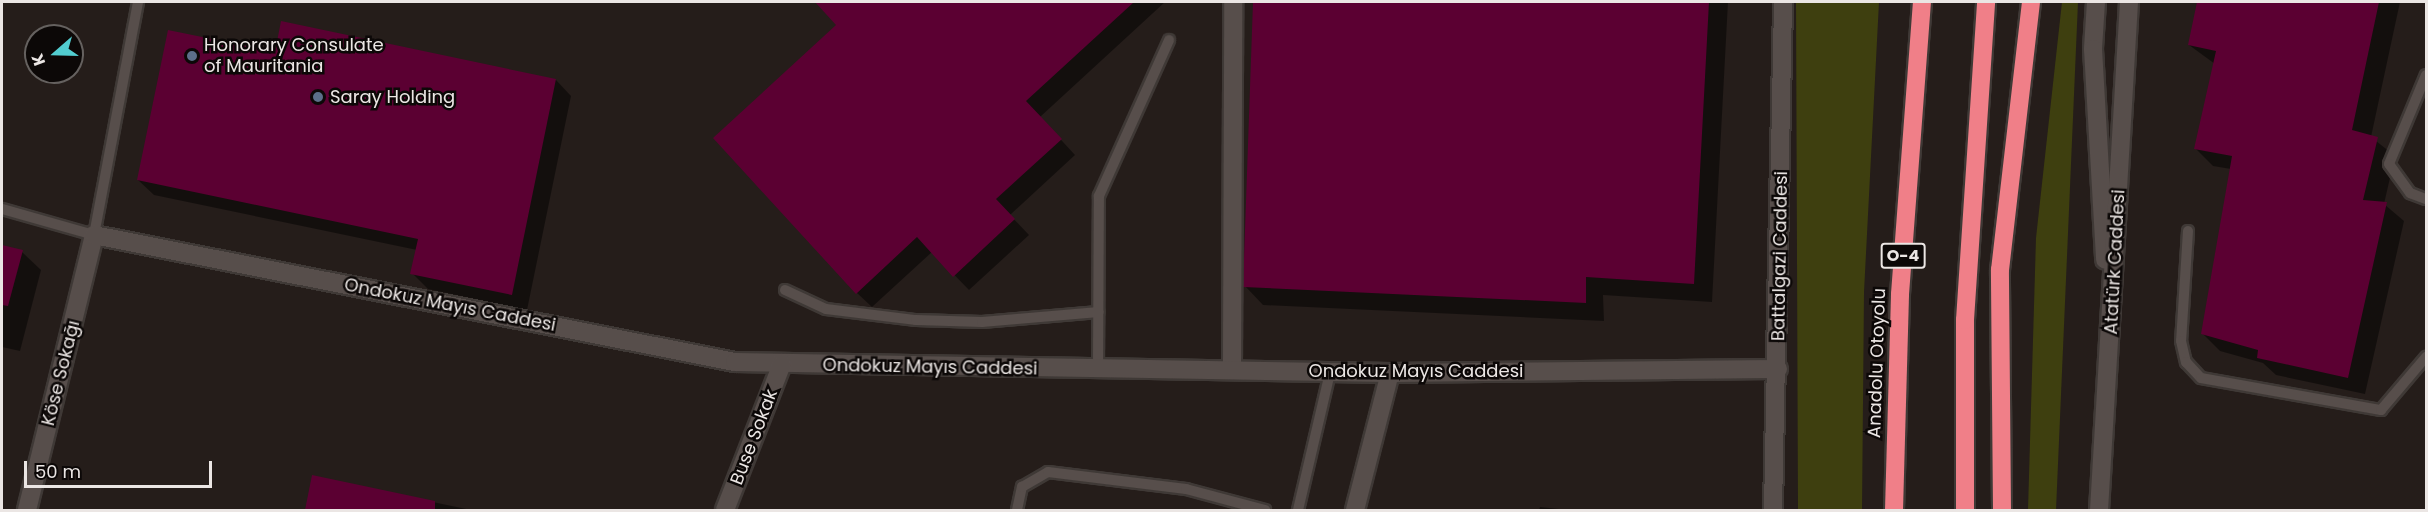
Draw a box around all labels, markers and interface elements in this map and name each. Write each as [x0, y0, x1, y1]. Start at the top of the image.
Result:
north arrow [24, 24, 84, 84]
place label: Honorary Consulate of Mauritania [204, 35, 384, 78]
marker: Honorary Consulate of Mauritania [185, 49, 199, 63]
text: K [26, 50, 51, 69]
place label: Saray Holding [330, 86, 455, 108]
marker: Saray Holding [311, 90, 325, 104]
street label: Battalgazi Caddesi [1768, 171, 1792, 341]
street label: Atatürk Caddesi [2100, 189, 2130, 335]
road number: O-4 [1880, 243, 1926, 269]
street label: Ondokuz Mayıs Caddesi [342, 274, 558, 336]
street label: Anadolu Otoyolu [1864, 288, 1890, 438]
street label: Köse Sokağı [37, 318, 85, 428]
street label: Ondokuz Mayıs Caddesi [822, 354, 1038, 380]
street label: Ondokuz Mayıs Caddesi [1309, 360, 1523, 382]
street label: Buse Sokak [726, 386, 782, 488]
scale bar [27, 449, 214, 487]
text: 50 m [35, 459, 81, 484]

